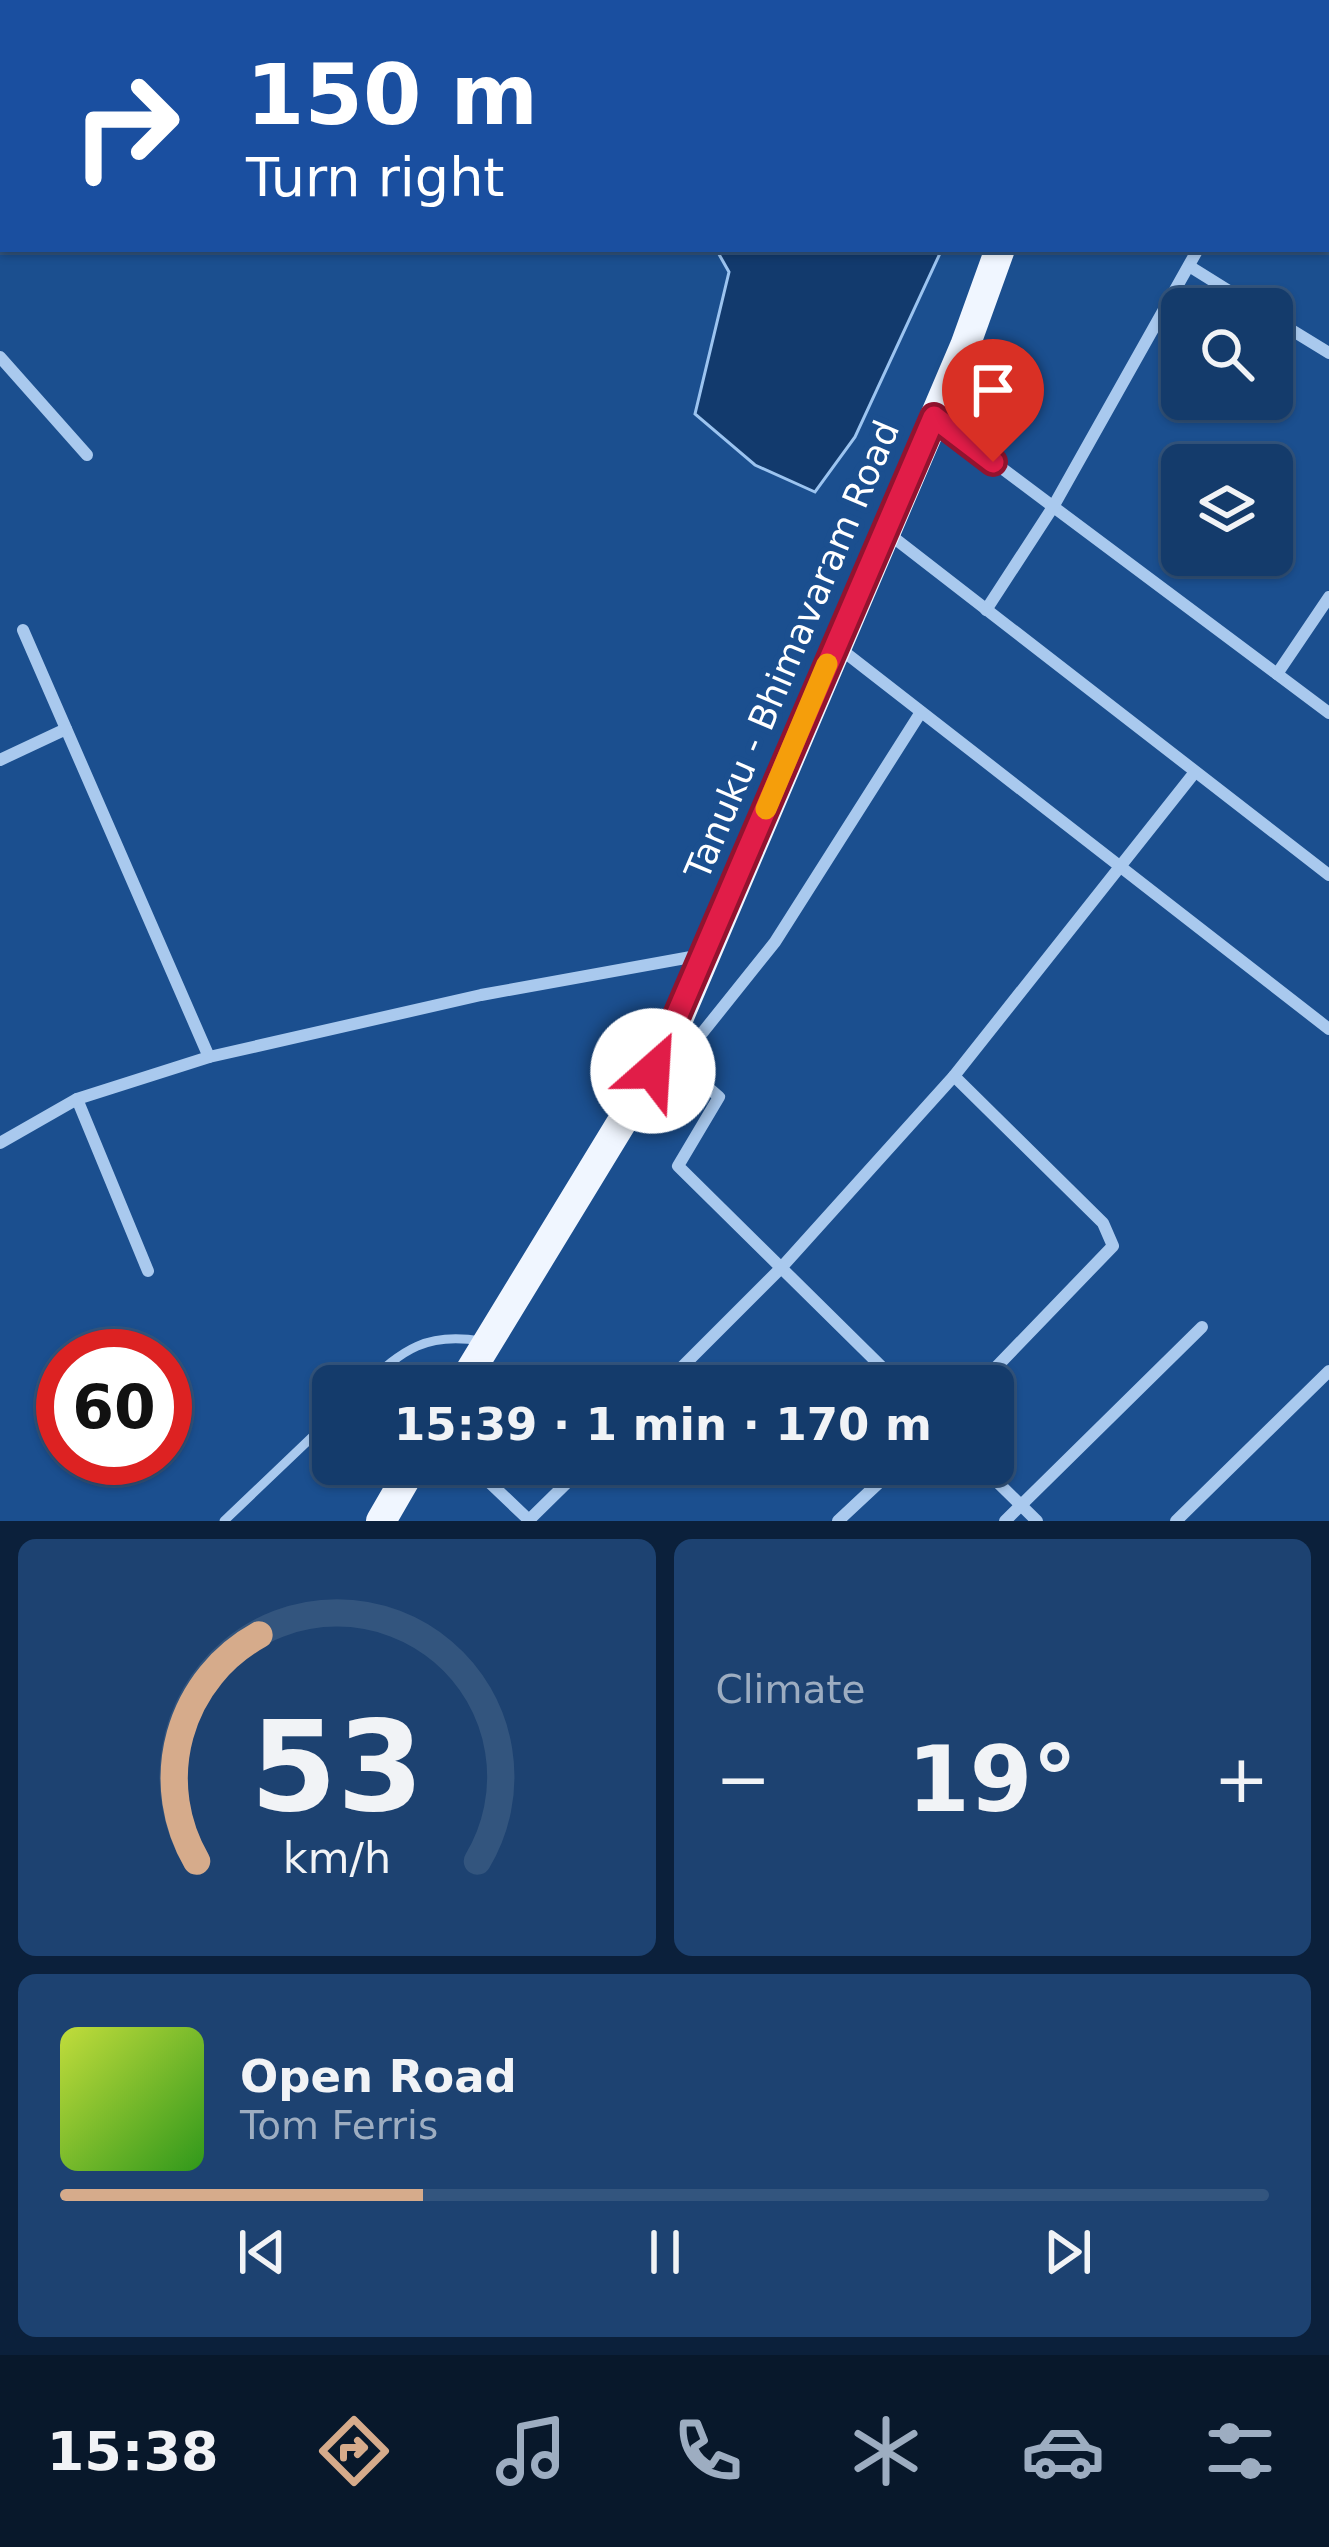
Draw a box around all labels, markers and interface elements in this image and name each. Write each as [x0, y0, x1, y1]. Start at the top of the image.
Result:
text: 150 m [246, 46, 538, 144]
icon: right [48, 48, 204, 204]
text: Turn right [246, 146, 505, 209]
map controls [1161, 288, 1293, 576]
button: search [1161, 288, 1293, 420]
pin [942, 339, 1044, 462]
icon: arrive [960, 357, 1026, 423]
street label: Tanuku - Bhimavaram Road [676, 415, 907, 886]
button: layers [1161, 444, 1293, 576]
position arrow [590, 1008, 716, 1134]
speed limit sign: 60 [36, 1329, 192, 1485]
text: 15:39 · 1 min · 170 m [394, 1398, 932, 1451]
text: Climate [716, 1667, 866, 1712]
text: 53 [250, 1694, 424, 1839]
text: 19° [907, 1727, 1077, 1832]
text: − [716, 1741, 771, 1818]
text: + [1214, 1741, 1269, 1818]
text: km/h [283, 1832, 391, 1882]
text: Open Road [240, 2050, 517, 2103]
text: Tom Ferris [240, 2103, 438, 2148]
icon: previous [229, 2219, 295, 2285]
icon: pause [632, 2219, 698, 2285]
icon: next [1035, 2219, 1101, 2285]
icon: directions [312, 2409, 396, 2493]
icon: music [489, 2409, 573, 2493]
icon: phone [666, 2409, 750, 2493]
icon: climate [844, 2409, 928, 2493]
icon: car [1021, 2409, 1105, 2493]
icon: filters [1198, 2409, 1282, 2493]
text: 15:38 [47, 2420, 219, 2483]

